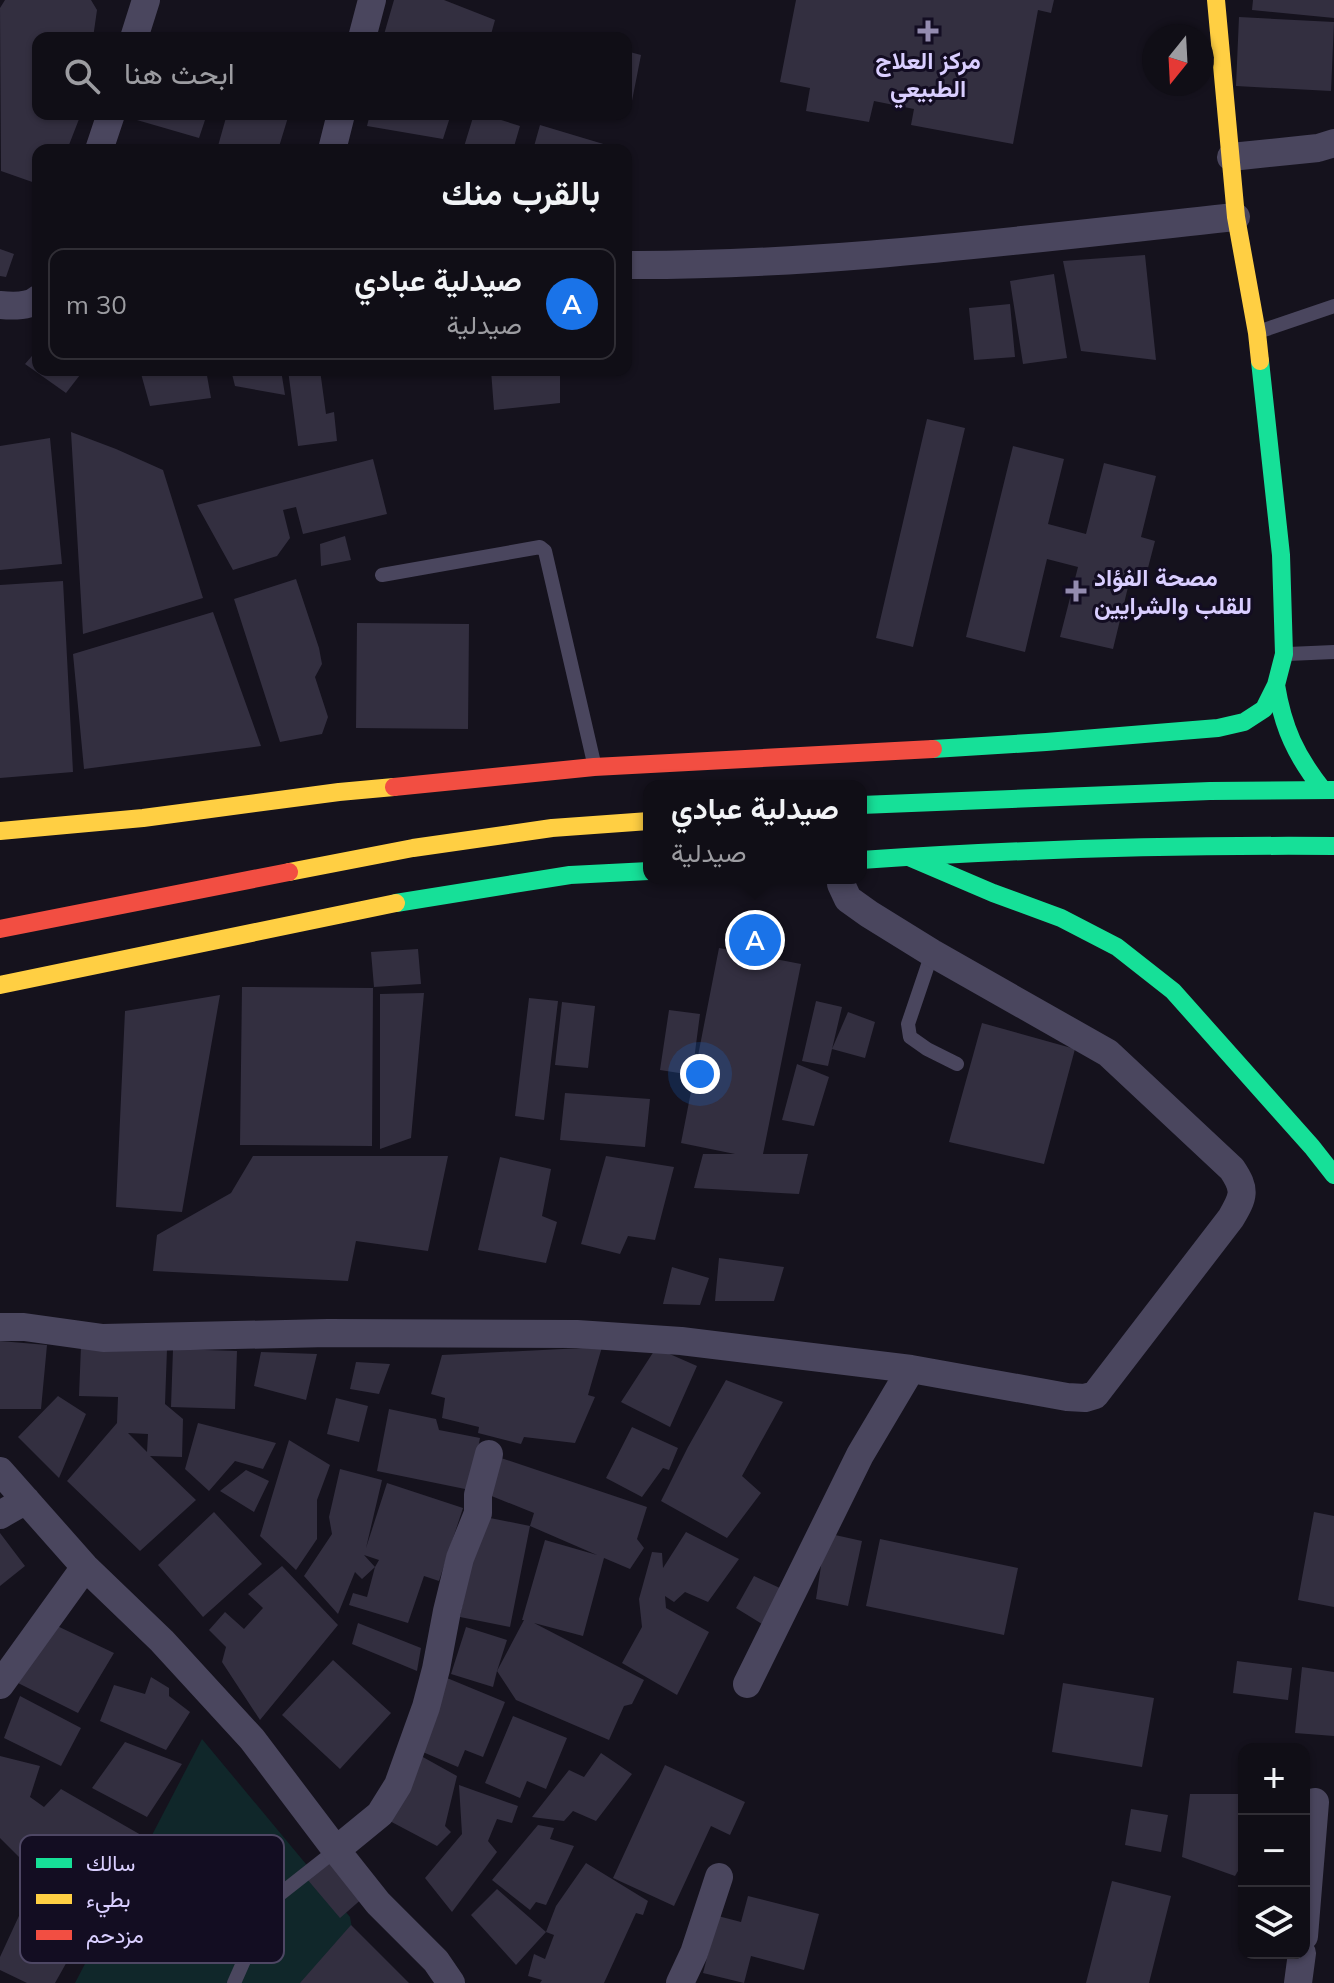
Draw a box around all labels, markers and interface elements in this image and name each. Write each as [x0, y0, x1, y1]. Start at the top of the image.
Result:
marker: مركز العلاج الطبيعي [917, 20, 939, 42]
north arrow [1142, 24, 1214, 96]
search box [32, 32, 632, 120]
place label: مركز العلاج الطبيعي [875, 45, 981, 109]
icon: search [60, 54, 104, 98]
text: ابحث هنا [124, 54, 235, 92]
text: بالقرب منك [441, 171, 600, 214]
text: صيدلية عبادي [354, 261, 522, 299]
text: 30 m [66, 288, 127, 321]
text: A [562, 288, 582, 321]
text: صيدلية [447, 308, 522, 341]
place label: مصحة الفؤاد للقلب والشرايين [1094, 562, 1252, 621]
marker: مصحة الفؤاد للقلب والشرايين [1065, 580, 1087, 602]
popup [643, 780, 867, 884]
text: صيدلية عبادي [671, 789, 839, 827]
text: صيدلية [671, 836, 746, 869]
pin: A [729, 910, 781, 970]
your location [680, 1054, 720, 1094]
map controls [1238, 1743, 1310, 1959]
button: + [1238, 1743, 1310, 1815]
button: − [1238, 1815, 1310, 1887]
legend [20, 1835, 284, 1963]
text: سالك [86, 1849, 135, 1877]
text: بطيء [86, 1885, 131, 1918]
button: layers [1238, 1887, 1310, 1959]
text: مزدحم [86, 1921, 144, 1950]

